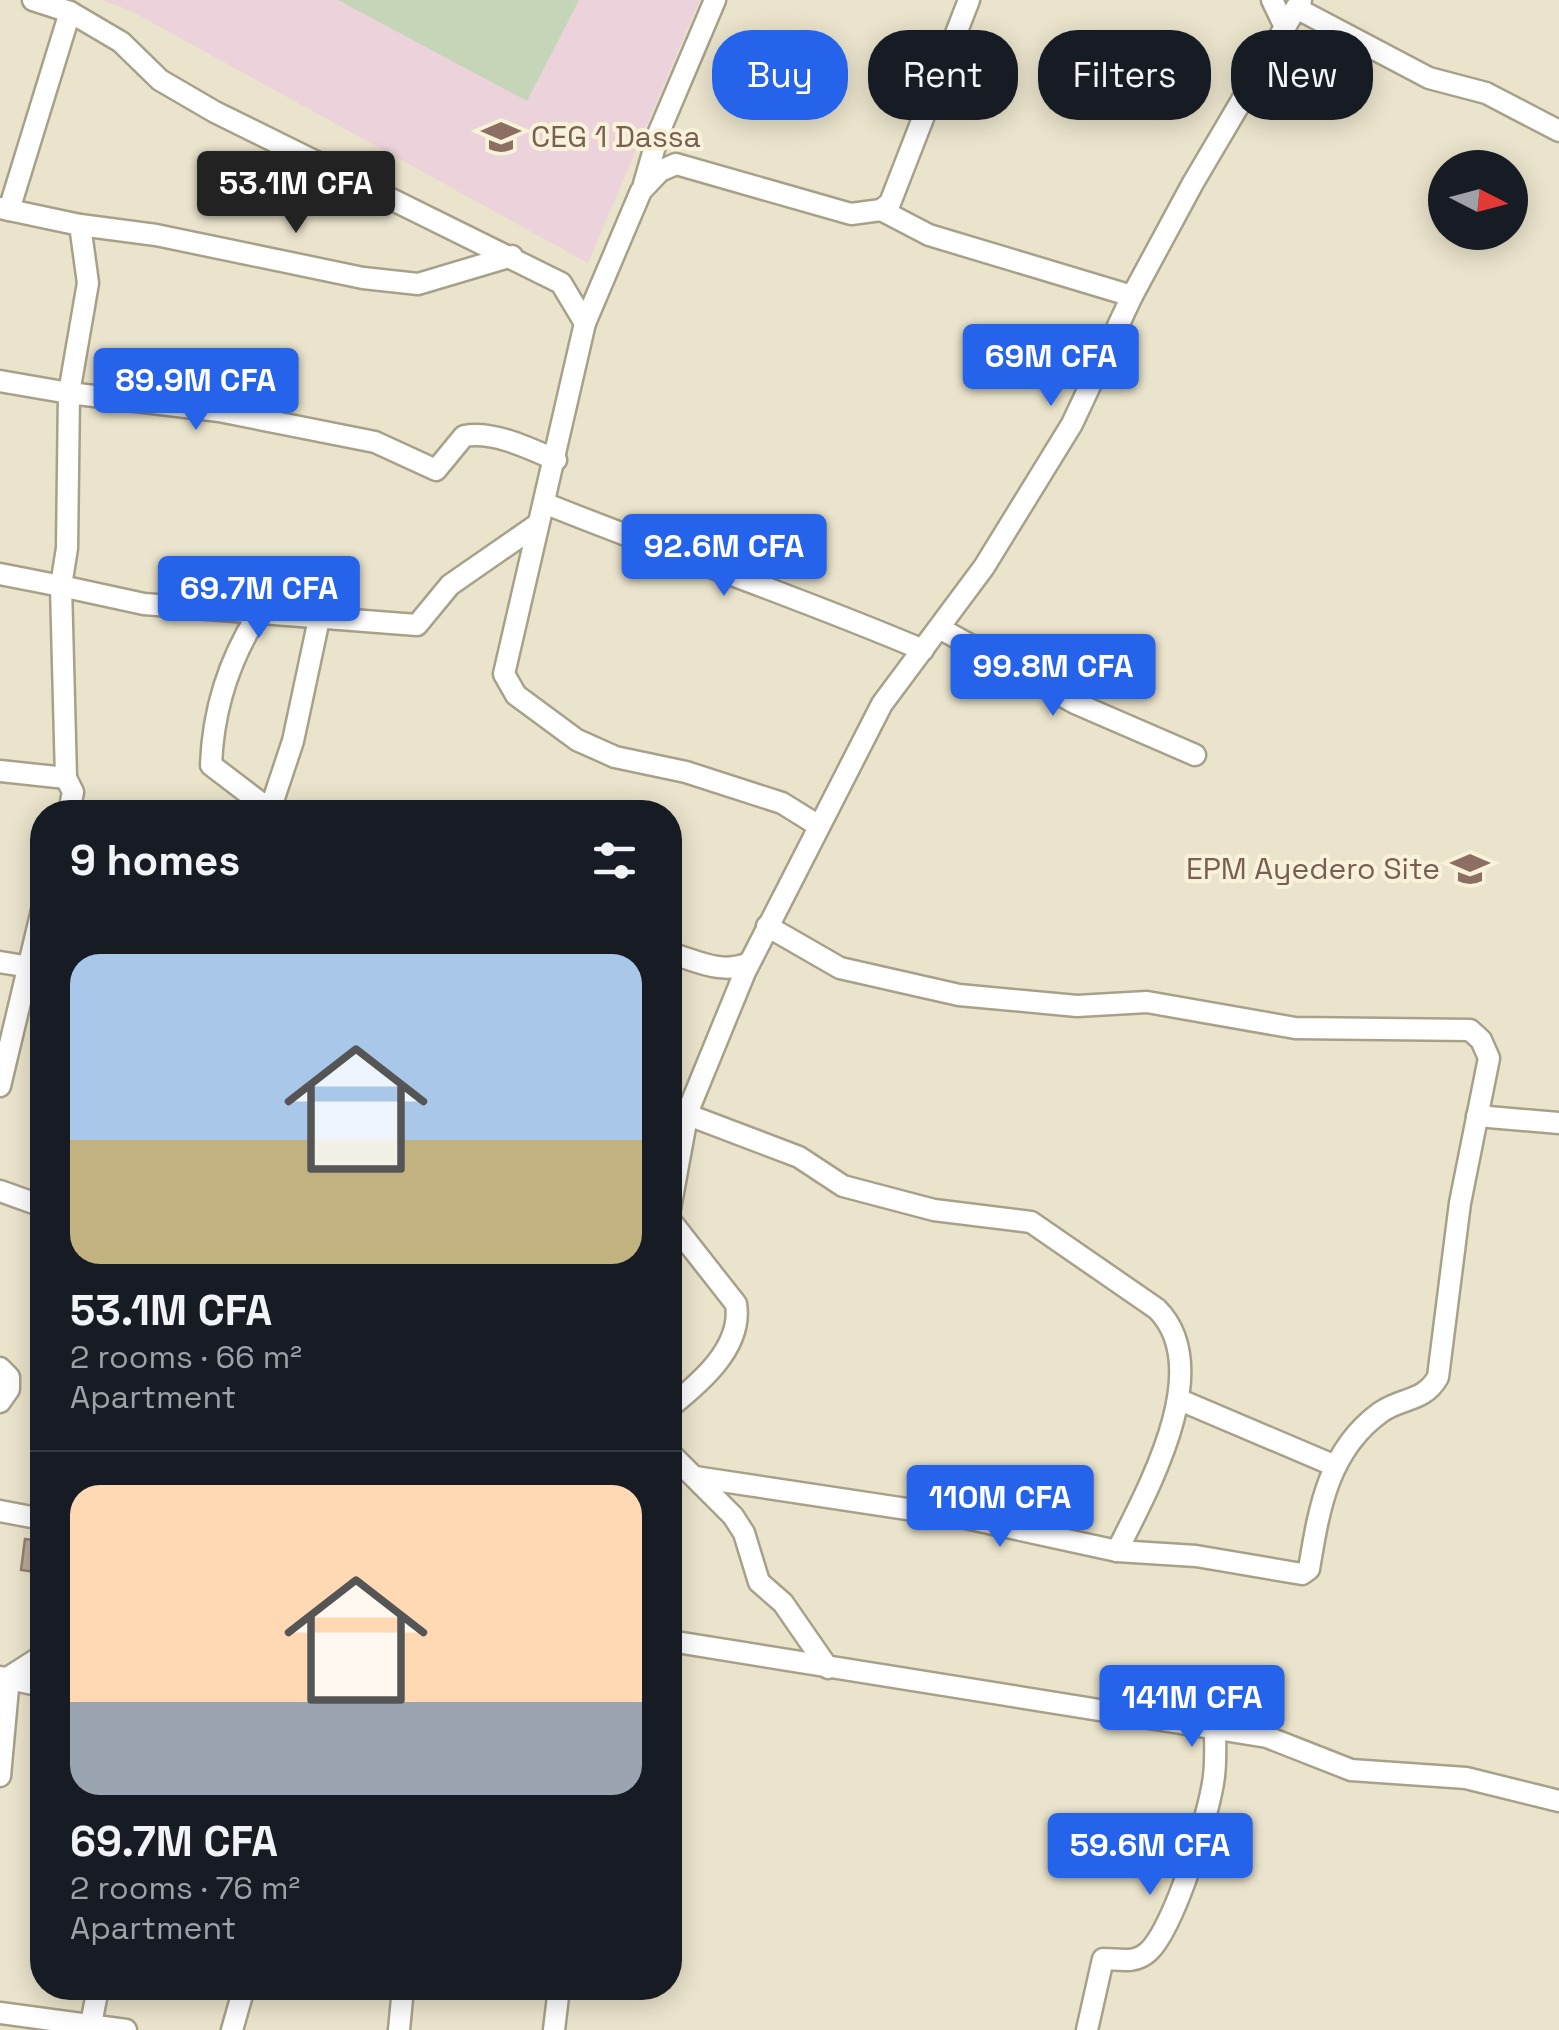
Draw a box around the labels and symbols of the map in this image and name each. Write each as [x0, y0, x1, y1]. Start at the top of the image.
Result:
school or university icon: CEG 1 Dassa [480, 116, 522, 158]
place label: CEG 1 Dassa [531, 117, 701, 156]
north arrow [1428, 150, 1528, 250]
pin: 53.1M CFA [182, 151, 410, 236]
pin: 69M CFA [959, 324, 1143, 409]
pin: 89.9M CFA [82, 348, 310, 433]
pin: 92.6M CFA [610, 514, 838, 599]
pin: 69.7M CFA [145, 556, 373, 641]
pin: 99.8M CFA [939, 634, 1167, 719]
school or university icon: EPM Ayedero Site [1449, 848, 1491, 890]
place label: EPM Ayedero Site [1186, 849, 1440, 888]
pin: 110M CFA [897, 1465, 1103, 1550]
pin: 141M CFA [1089, 1665, 1295, 1750]
pin: 59.6M CFA [1036, 1813, 1264, 1898]

